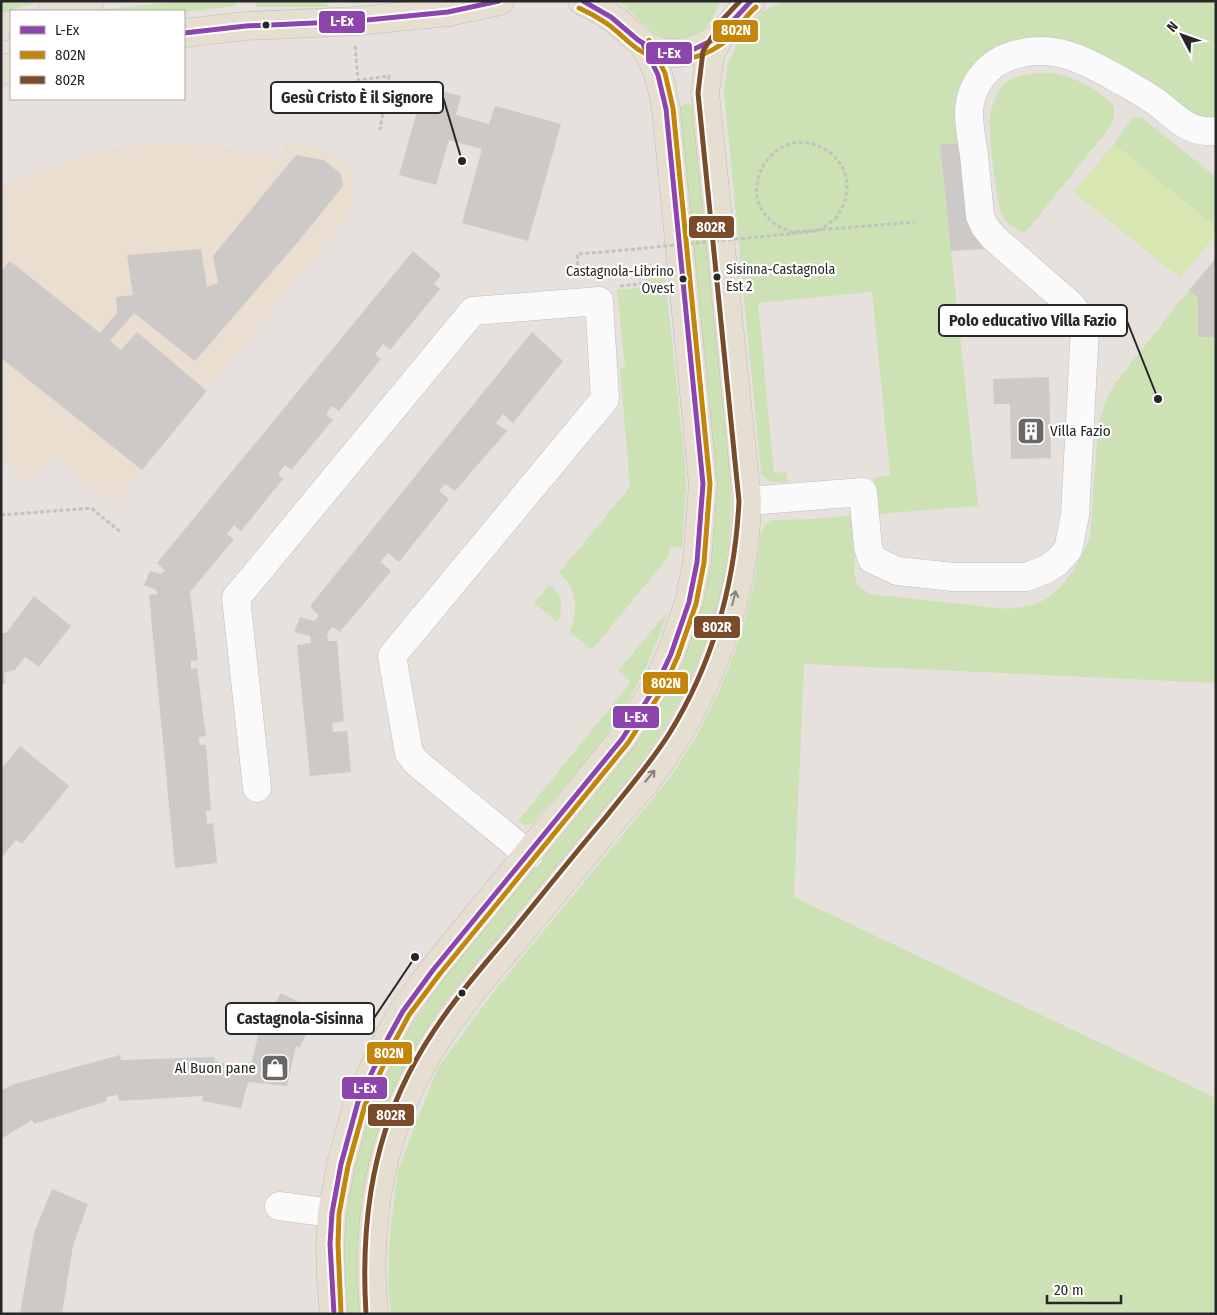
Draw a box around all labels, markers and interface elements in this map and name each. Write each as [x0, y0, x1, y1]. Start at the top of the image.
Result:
legend [10, 10, 185, 100]
line badge: L-Ex [318, 10, 366, 34]
north arrow [1157, 10, 1207, 60]
text: L-Ex [330, 13, 354, 30]
text: N [1163, 18, 1182, 36]
line badge: 802N [712, 19, 759, 43]
unlabelled marker [261, 20, 271, 30]
text: L-Ex [55, 21, 80, 39]
text: 802N [721, 22, 751, 39]
line badge: L-Ex [645, 41, 693, 65]
text: L-Ex [657, 45, 681, 62]
text: 802N [55, 46, 86, 64]
text: 802R [55, 71, 85, 89]
callout: Gesù Cristo È il Signore [271, 82, 443, 113]
text: Gesù Cristo È il Signore [281, 87, 433, 107]
line badge: 802R [688, 215, 735, 239]
text: 802R [696, 219, 726, 236]
place label: Sisinna-Castagnola Est 2 [726, 261, 835, 295]
place label: Castagnola-Librino Ovest [566, 263, 674, 297]
marker: Sisinna-Castagnola Est 2 [712, 272, 722, 282]
marker: Castagnola-Librino Ovest [678, 274, 688, 284]
callout: Polo educativo Villa Fazio [939, 305, 1127, 336]
text: Polo educativo Villa Fazio [949, 311, 1117, 330]
building icon: Villa Fazio [1016, 416, 1046, 446]
place label: Villa Fazio [1050, 422, 1111, 440]
one-way arrow [730, 591, 739, 607]
line badge: 802R [693, 615, 741, 639]
text: 802R [702, 619, 732, 636]
line badge: 802N [642, 671, 689, 695]
text: 802N [651, 675, 681, 692]
line badge: L-Ex [612, 705, 660, 729]
text: L-Ex [624, 709, 648, 726]
one-way arrow [644, 769, 655, 782]
unlabelled marker [457, 988, 467, 998]
callout: Castagnola-Sisinna [226, 1003, 374, 1034]
text: Castagnola-Sisinna [236, 1009, 364, 1028]
line badge: 802N [366, 1041, 413, 1065]
text: 802N [374, 1045, 404, 1062]
shop icon: Al Buon pane [260, 1053, 290, 1083]
place label: Al Buon pane [175, 1059, 256, 1077]
line badge: L-Ex [341, 1076, 388, 1100]
text: L-Ex [353, 1080, 377, 1097]
line badge: 802R [367, 1103, 415, 1127]
text: 802R [376, 1107, 406, 1124]
scale bar [1047, 1272, 1121, 1304]
text: 20 m [1054, 1281, 1084, 1299]

